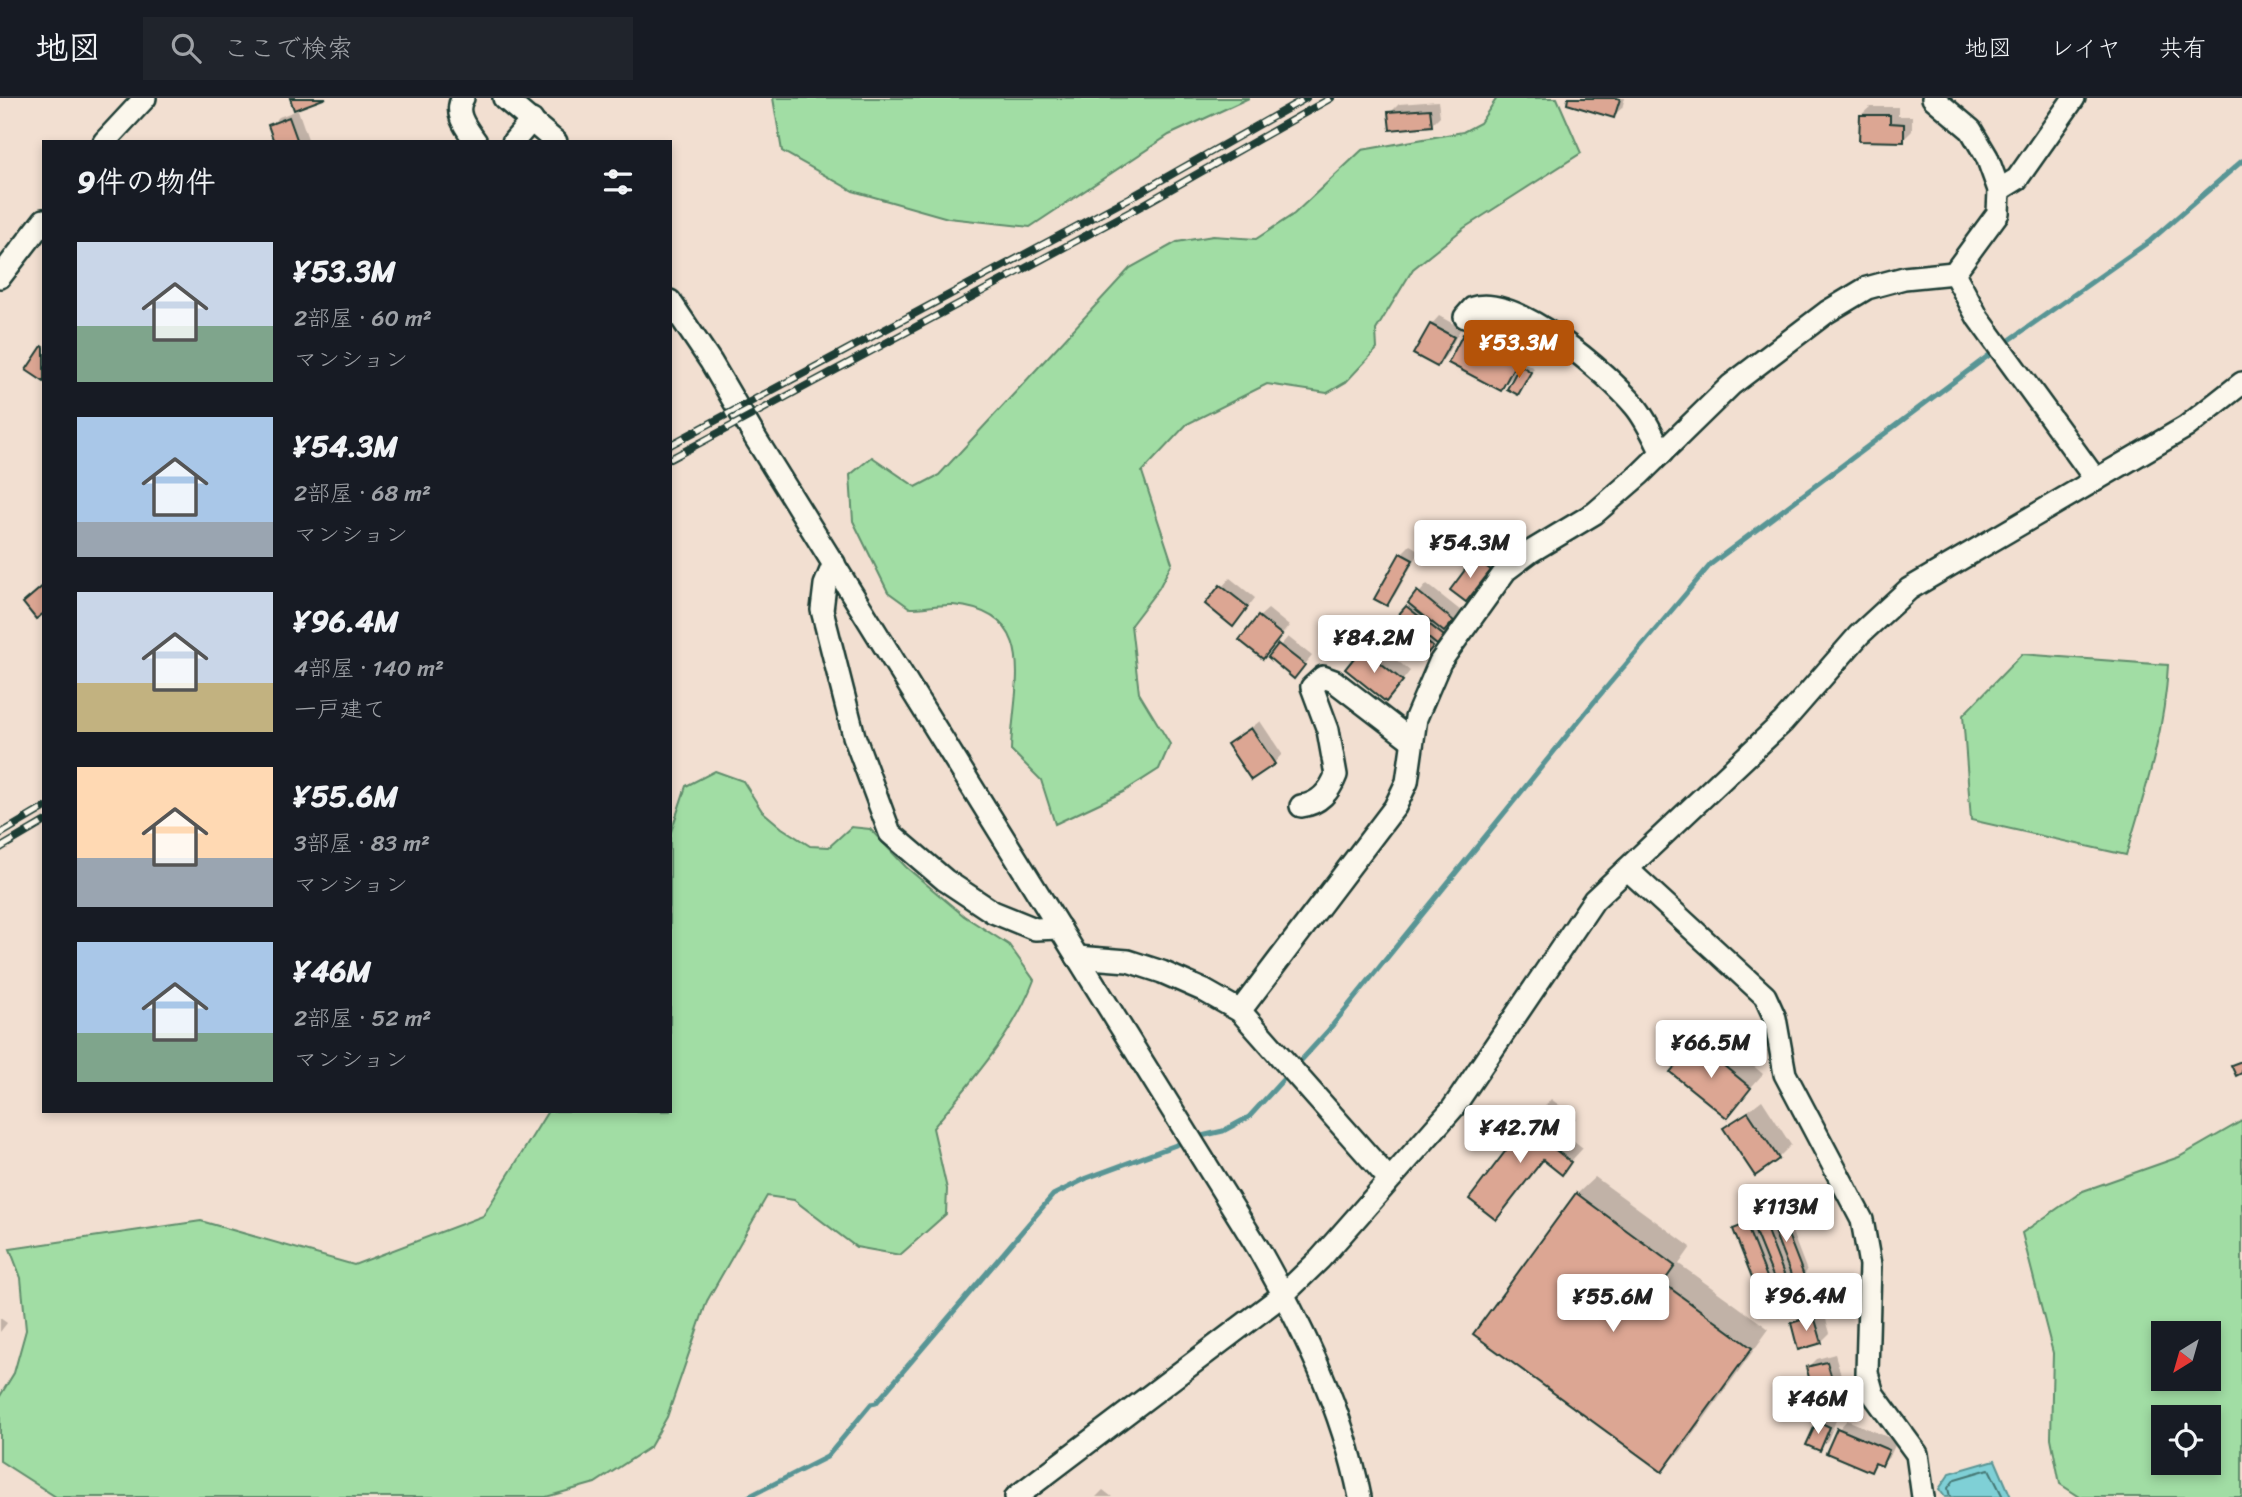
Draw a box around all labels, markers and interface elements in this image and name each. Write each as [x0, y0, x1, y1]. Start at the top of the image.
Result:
search box [143, 17, 633, 80]
text: 地図 [35, 19, 101, 77]
text: ここで検索 [223, 25, 353, 71]
text: 地図 [1964, 27, 2012, 69]
text: レイヤ [2050, 27, 2121, 69]
text: 共有 [2159, 27, 2207, 69]
icon: search [167, 29, 205, 67]
text: 9件の物件 [77, 155, 215, 209]
icon: filters [599, 163, 637, 201]
text: ¥53.3M [294, 244, 395, 298]
icon: home [133, 270, 217, 354]
text: 2部屋 · 60 m² [294, 298, 432, 339]
pin: ¥53.3M [1462, 320, 1576, 380]
text: ¥53.3M [1480, 322, 1558, 363]
text: マンション [294, 339, 408, 380]
text: ¥54.3M [294, 419, 398, 473]
icon: home [133, 445, 217, 529]
text: 2部屋 · 68 m² [294, 473, 431, 514]
text: マンション [294, 514, 408, 555]
pin: ¥54.3M [1413, 520, 1527, 580]
text: ¥54.3M [1430, 522, 1510, 563]
text: ¥96.4M [294, 594, 398, 648]
pin: ¥84.2M [1317, 616, 1431, 675]
text: ¥84.2M [1334, 617, 1414, 658]
icon: home [133, 620, 217, 704]
text: 4部屋 · 140 m² [294, 648, 444, 689]
text: 一戸建て [294, 689, 386, 730]
text: ¥55.6M [294, 769, 398, 823]
icon: home [133, 795, 217, 879]
text: 3部屋 · 83 m² [294, 823, 430, 864]
text: マンション [294, 864, 408, 905]
text: ¥46M [294, 944, 371, 998]
icon: home [133, 970, 217, 1054]
text: 2部屋 · 52 m² [294, 998, 431, 1039]
pin: ¥66.5M [1654, 1020, 1768, 1080]
text: ¥66.5M [1672, 1022, 1750, 1063]
text: マンション [294, 1039, 408, 1080]
pin: ¥42.7M [1463, 1105, 1577, 1165]
text: ¥42.7M [1480, 1107, 1560, 1148]
pin: ¥113M [1737, 1184, 1835, 1244]
text: ¥113M [1754, 1186, 1818, 1227]
pin: ¥55.6M [1556, 1274, 1670, 1334]
pin: ¥96.4M [1749, 1274, 1863, 1333]
text: ¥96.4M [1766, 1275, 1846, 1316]
text: ¥55.6M [1573, 1276, 1653, 1317]
north arrow [2151, 1321, 2221, 1391]
map controls [2151, 1321, 2221, 1475]
pin: ¥46M [1777, 1376, 1859, 1436]
text: ¥46M [1789, 1378, 1847, 1419]
button: locate [2151, 1405, 2221, 1475]

